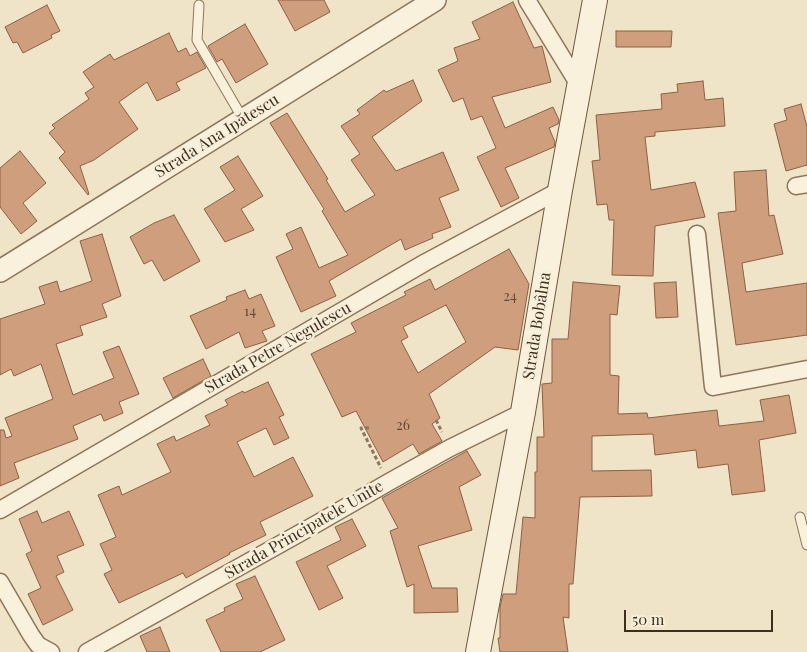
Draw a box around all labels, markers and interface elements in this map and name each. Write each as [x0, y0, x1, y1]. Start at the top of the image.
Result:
street label: Strada Ana Ipătescu [151, 90, 283, 182]
street label: Strada Bobâlna [519, 271, 555, 381]
house number: 24 [503, 289, 517, 305]
street label: Strada Petre Negulescu [201, 298, 355, 398]
house number: 14 [244, 304, 256, 320]
house number: 26 [396, 418, 410, 434]
street label: Strada Principatele Unite [221, 477, 387, 583]
scale bar [627, 600, 776, 632]
text: 50 m [632, 609, 664, 629]

